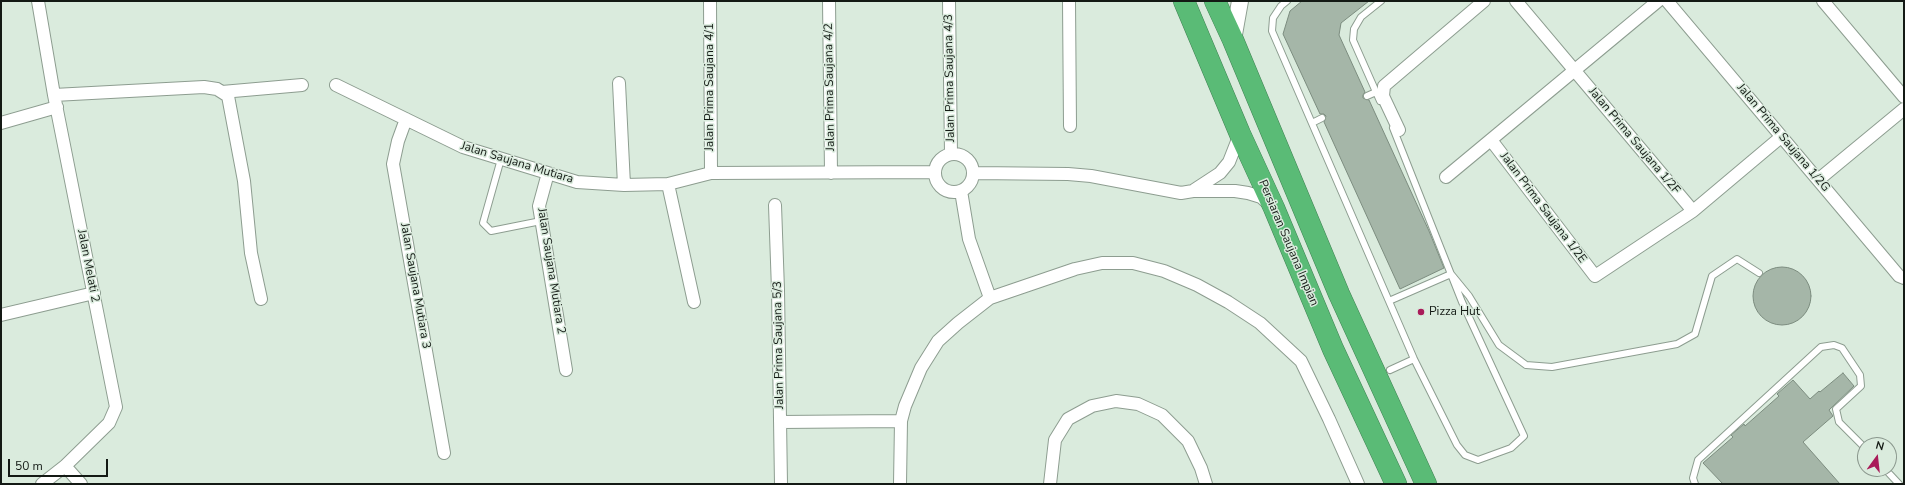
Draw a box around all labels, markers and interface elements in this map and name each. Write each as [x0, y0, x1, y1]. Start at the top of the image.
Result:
street label: Jalan Prima Saujana 4/3 [942, 14, 958, 142]
street label: Jalan Prima Saujana 4/1 [703, 23, 717, 151]
street label: Jalan Prima Saujana 4/2 [822, 23, 838, 151]
street label: Jalan Prima Saujana 1/2G [1734, 81, 1832, 195]
street label: Jalan Prima Saujana 1/2F [1585, 85, 1683, 197]
street label: Jalan Saujana Mutiara [459, 139, 575, 187]
street label: Jalan Prima Saujana 1/2E [1497, 150, 1589, 266]
street label: Persiaran Saujana Impian [1255, 178, 1321, 308]
street label: Jalan Saujana Mutiara 2 [534, 207, 568, 335]
street label: Jalan Saujana Mutiara 3 [397, 222, 433, 350]
street label: Jalan Melati 2 [74, 228, 102, 304]
street label: Jalan Prima Saujana 5/3 [771, 281, 787, 409]
place label: Pizza Hut [1429, 305, 1480, 319]
marker: Pizza Hut [1416, 307, 1426, 317]
north arrow [1857, 437, 1897, 477]
text: N [1874, 438, 1886, 454]
scale bar [10, 451, 110, 477]
text: 50 m [15, 458, 43, 474]

